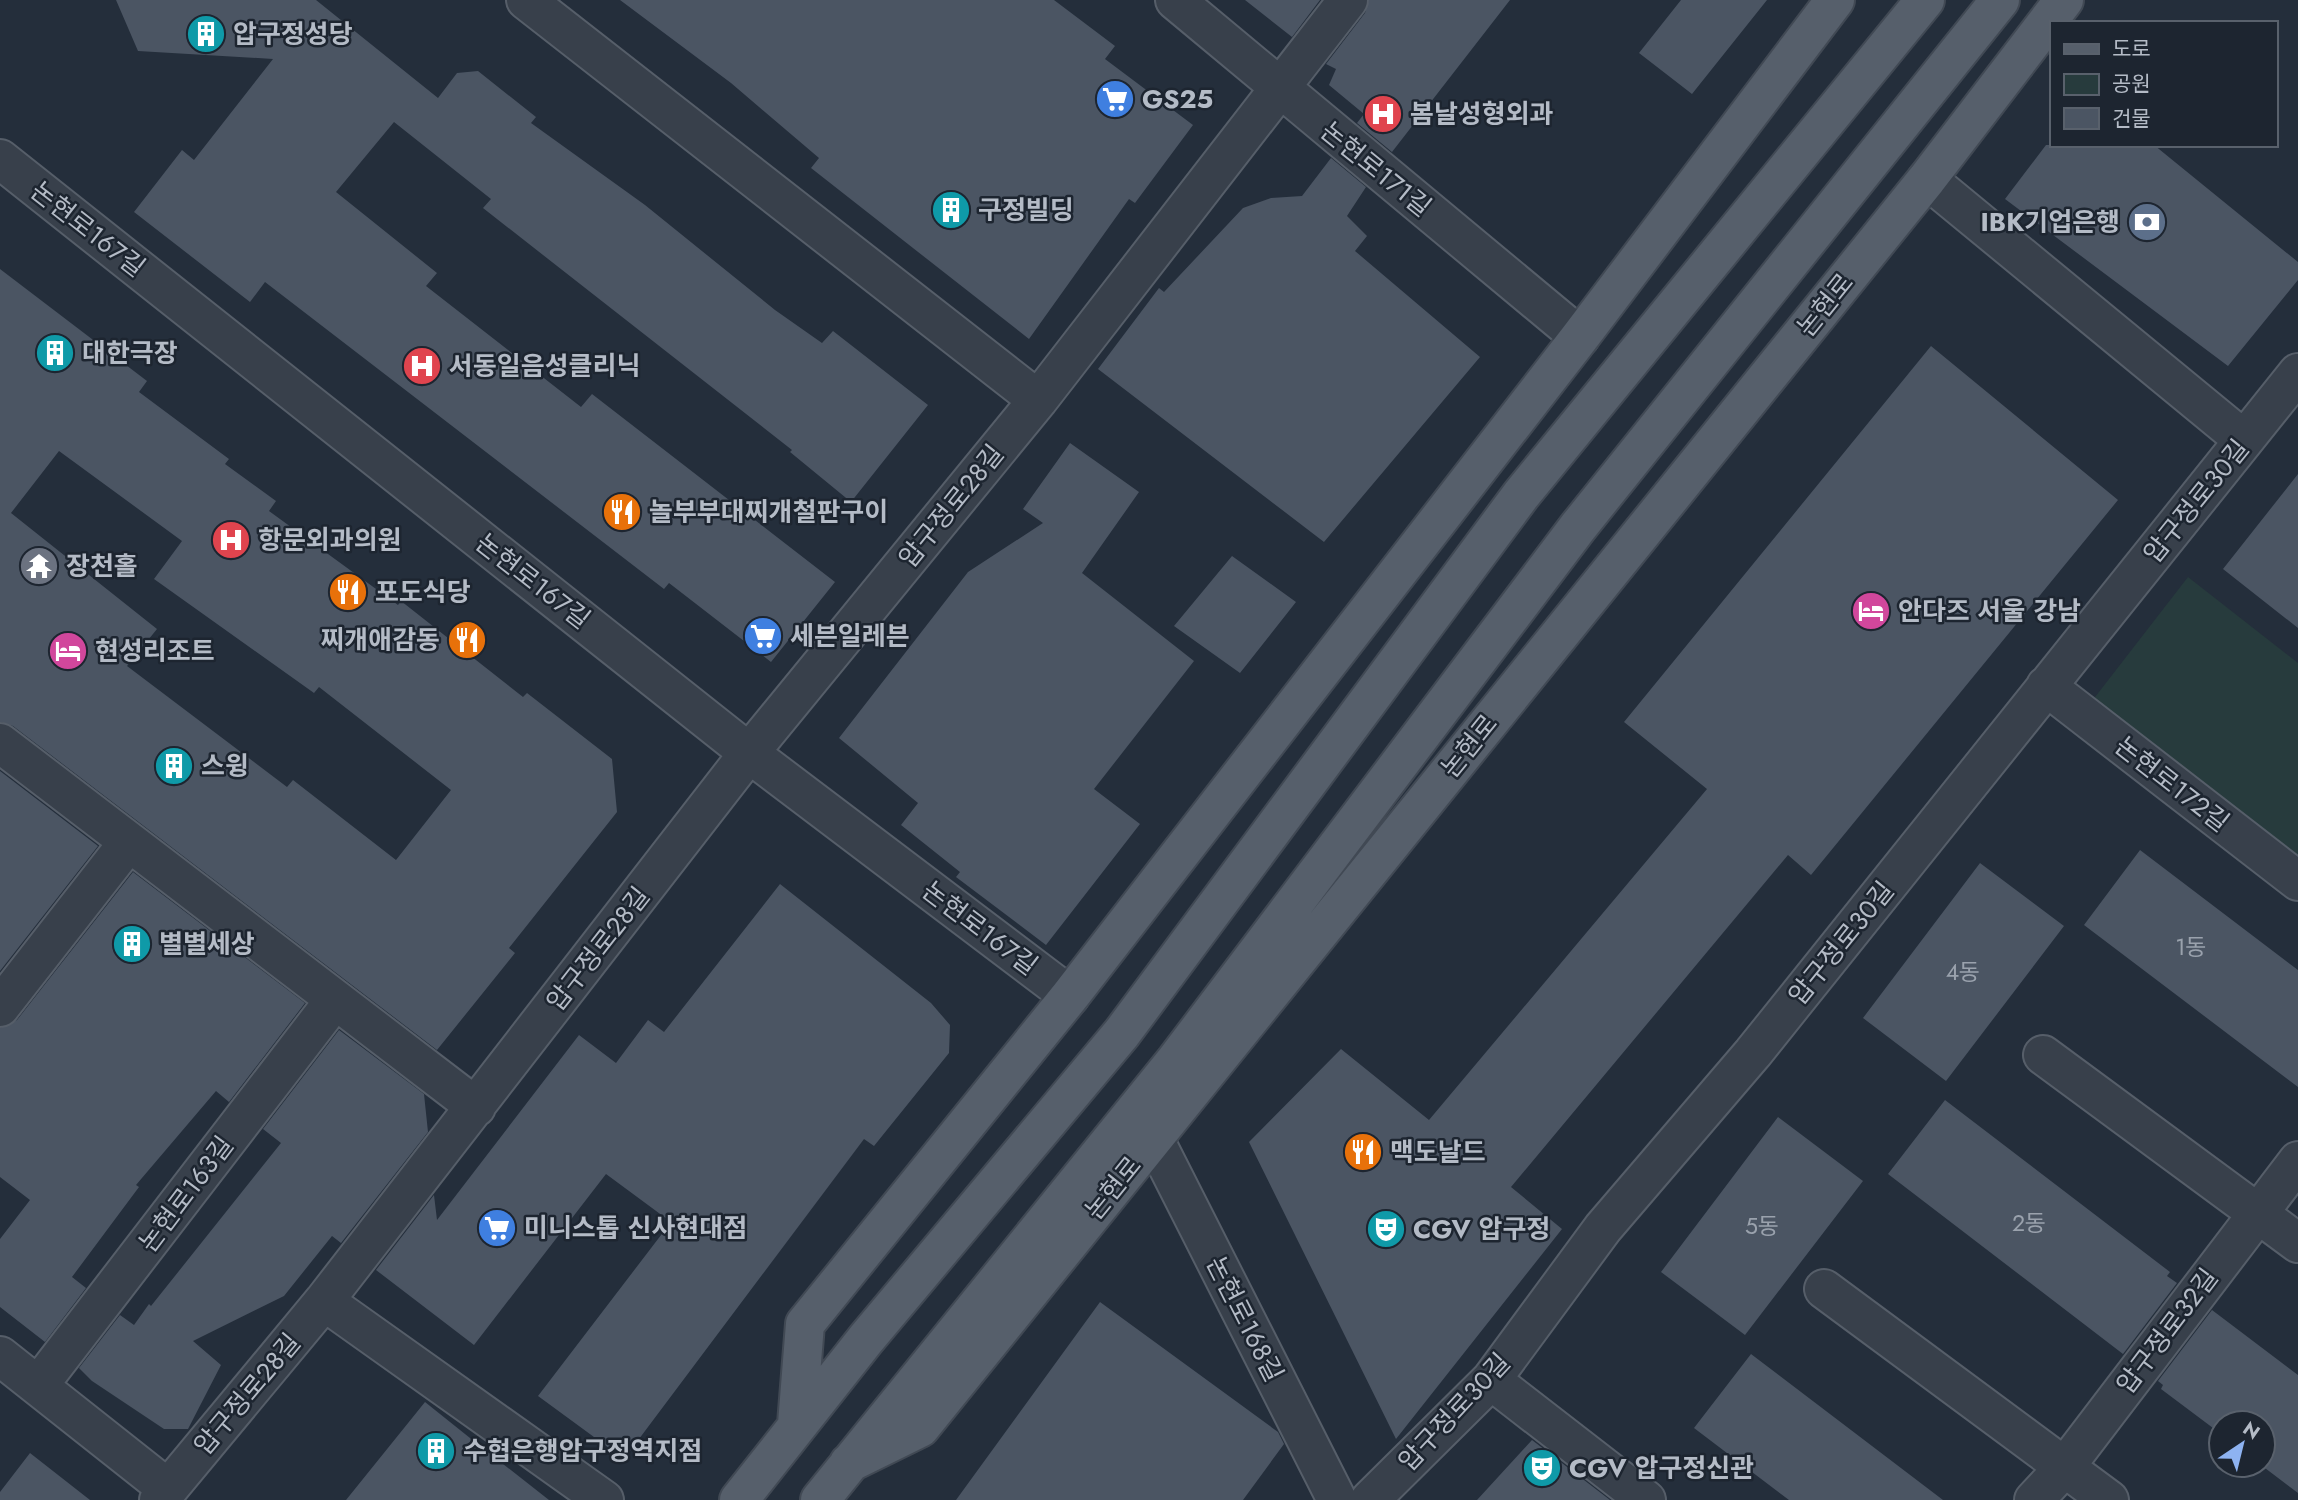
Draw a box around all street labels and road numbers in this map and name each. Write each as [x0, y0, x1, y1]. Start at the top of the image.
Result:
street label: 논현로171길 [1312, 112, 1440, 226]
street label: 논현로167길 [23, 172, 153, 286]
street label: 논현로 [1788, 265, 1862, 345]
street label: 압구정로30길 [2134, 431, 2258, 571]
street label: 압구정로28길 [889, 436, 1013, 576]
street label: 논현로167길 [468, 524, 598, 638]
street label: 논현로 [1432, 706, 1506, 786]
street label: 논현로172길 [2107, 727, 2237, 841]
street label: 논현로167길 [914, 872, 1046, 984]
street label: 압구정로30길 [1779, 873, 1903, 1013]
street label: 압구정로28길 [537, 879, 659, 1019]
street label: 논현로163길 [130, 1128, 242, 1260]
street label: 논현로 [1076, 1148, 1150, 1228]
street label: 논현로168길 [1197, 1250, 1293, 1388]
street label: 압구정로32길 [2107, 1260, 2227, 1402]
street label: 압구정로28길 [185, 1325, 309, 1463]
street label: 압구정로30길 [1389, 1344, 1519, 1480]

